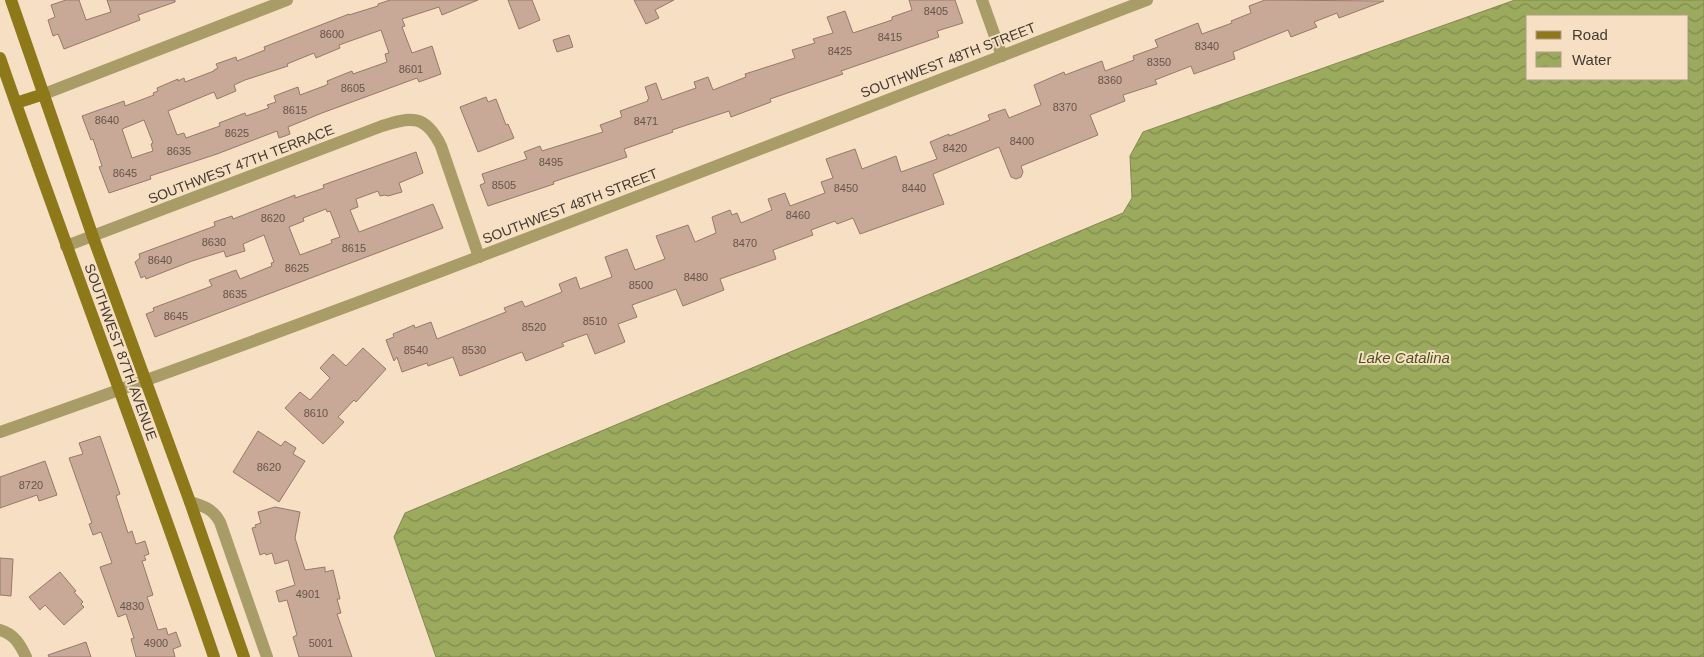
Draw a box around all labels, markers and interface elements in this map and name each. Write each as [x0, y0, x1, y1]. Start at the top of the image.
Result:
house number: 8405 [924, 5, 948, 17]
legend [1526, 15, 1689, 80]
street label: SOUTHWEST 48TH STREET [858, 19, 1038, 101]
text: Road [1572, 26, 1608, 43]
house number: 8600 [320, 28, 344, 40]
house number: 8415 [878, 31, 902, 43]
house number: 8340 [1195, 40, 1219, 52]
house number: 8425 [828, 45, 852, 57]
text: Water [1572, 51, 1611, 68]
house number: 8350 [1147, 56, 1171, 68]
house number: 8601 [399, 63, 423, 75]
house number: 8360 [1098, 74, 1122, 86]
house number: 8605 [341, 82, 365, 94]
house number: 8370 [1053, 101, 1077, 113]
house number: 8615 [283, 104, 307, 116]
house number: 8640 [95, 114, 119, 126]
house number: 8471 [634, 115, 658, 127]
street label: SOUTHWEST 47TH TERRACE [146, 121, 336, 207]
house number: 8625 [225, 127, 249, 139]
house number: 8400 [1010, 135, 1034, 147]
house number: 8420 [943, 142, 967, 154]
house number: 8635 [167, 145, 191, 157]
house number: 8495 [539, 156, 563, 168]
street label: SOUTHWEST 48TH STREET [480, 165, 660, 247]
house number: 8645 [113, 167, 137, 179]
house number: 8505 [492, 179, 516, 191]
house number: 8450 [834, 182, 858, 194]
house number: 8440 [902, 182, 926, 194]
house number: 8460 [786, 209, 810, 221]
house number: 8620 [261, 212, 285, 224]
house number: 8630 [202, 236, 226, 248]
house number: 8470 [733, 237, 757, 249]
house number: 8615 [342, 242, 366, 254]
house number: 8640 [148, 254, 172, 266]
street label: SOUTHWEST 87TH AVENUE [82, 261, 160, 443]
house number: 8625 [285, 262, 309, 274]
house number: 8480 [684, 271, 708, 283]
house number: 8500 [629, 279, 653, 291]
house number: 8635 [223, 288, 247, 300]
house number: 8645 [164, 310, 188, 322]
house number: 8510 [583, 315, 607, 327]
house number: 8520 [522, 321, 546, 333]
house number: 8540 [404, 344, 428, 356]
house number: 8530 [462, 344, 486, 356]
water label: Lake Catalina [1358, 349, 1450, 366]
house number: 8610 [304, 407, 328, 419]
house number: 8620 [257, 461, 281, 473]
house number: 8720 [19, 479, 43, 491]
house number: 4901 [296, 588, 320, 600]
house number: 4830 [120, 600, 144, 612]
house number: 4900 [144, 637, 168, 649]
house number: 5001 [309, 637, 333, 649]

